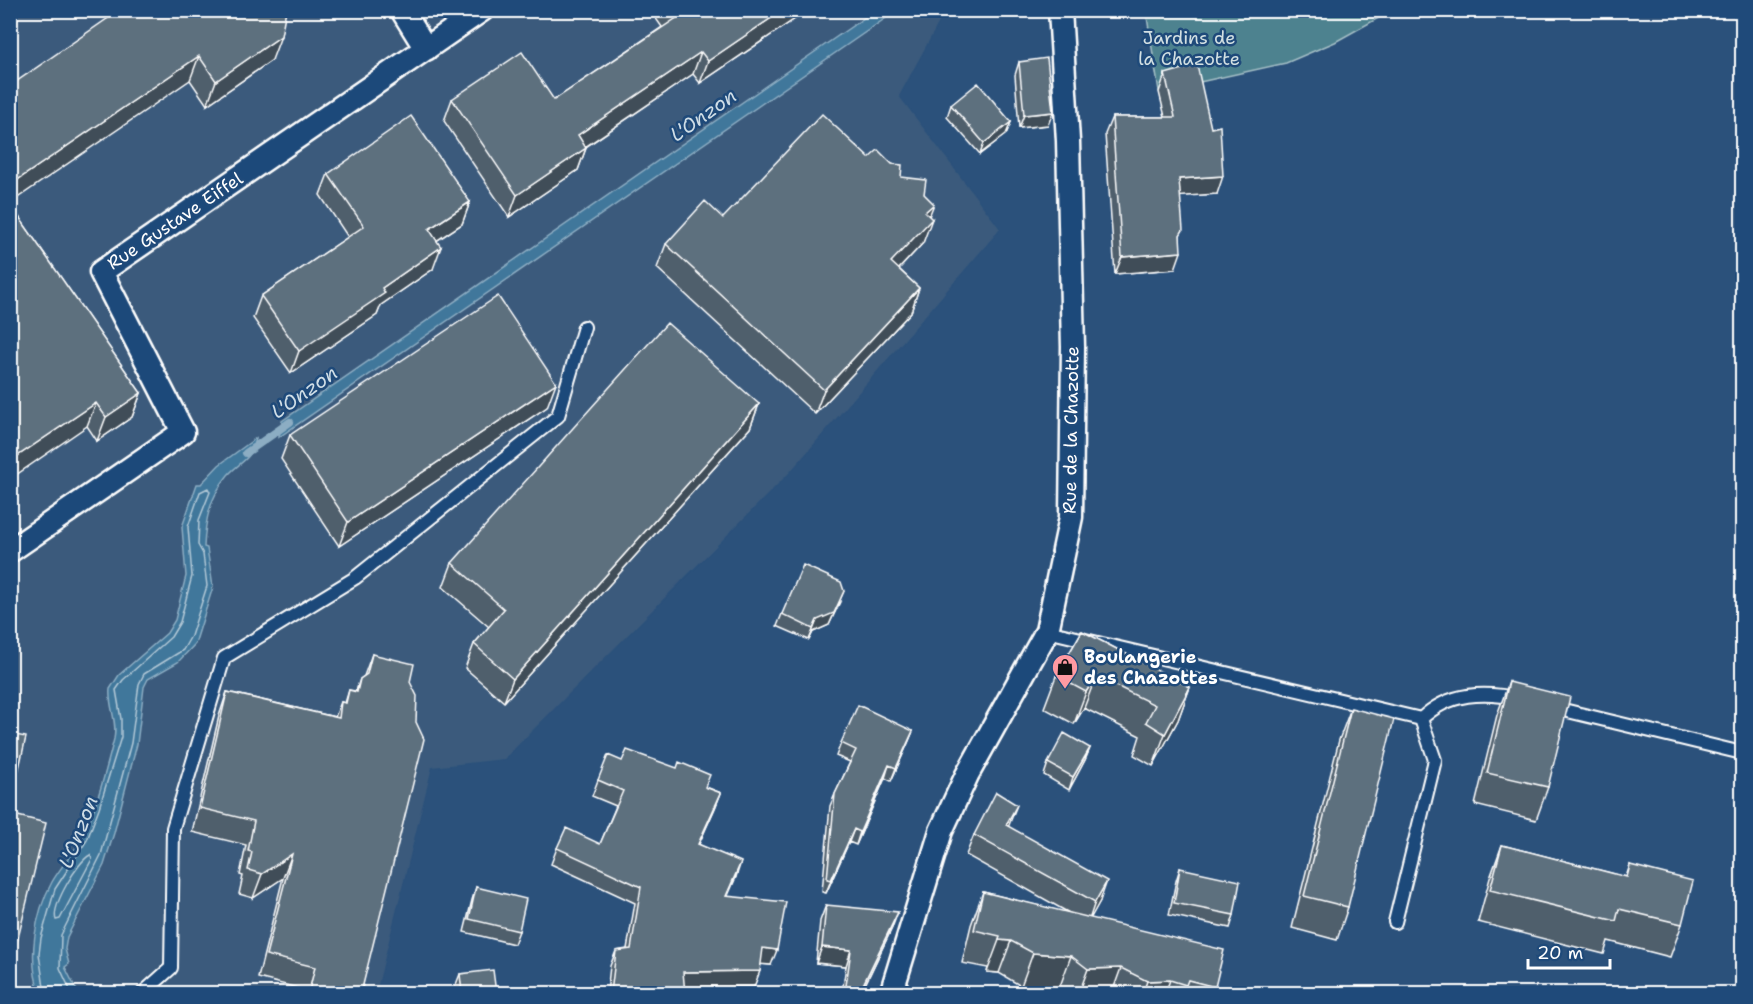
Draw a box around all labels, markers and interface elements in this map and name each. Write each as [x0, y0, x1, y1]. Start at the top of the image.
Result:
park label: Jardins de la Chazotte [1138, 26, 1240, 71]
water label: L'Onzon [665, 83, 741, 147]
street label: Rue Gustave Eiffel [103, 166, 248, 275]
street label: Rue de la Chazotte [1058, 346, 1084, 514]
water label: L'Onzon [266, 360, 342, 424]
place label: Boulangerie des Chazottes [1084, 645, 1218, 690]
shop icon: Boulangerie des Chazottes [1050, 652, 1080, 690]
water label: L'Onzon [52, 792, 104, 872]
scale bar [1528, 932, 1610, 970]
text: 20 m [1537, 941, 1583, 965]

